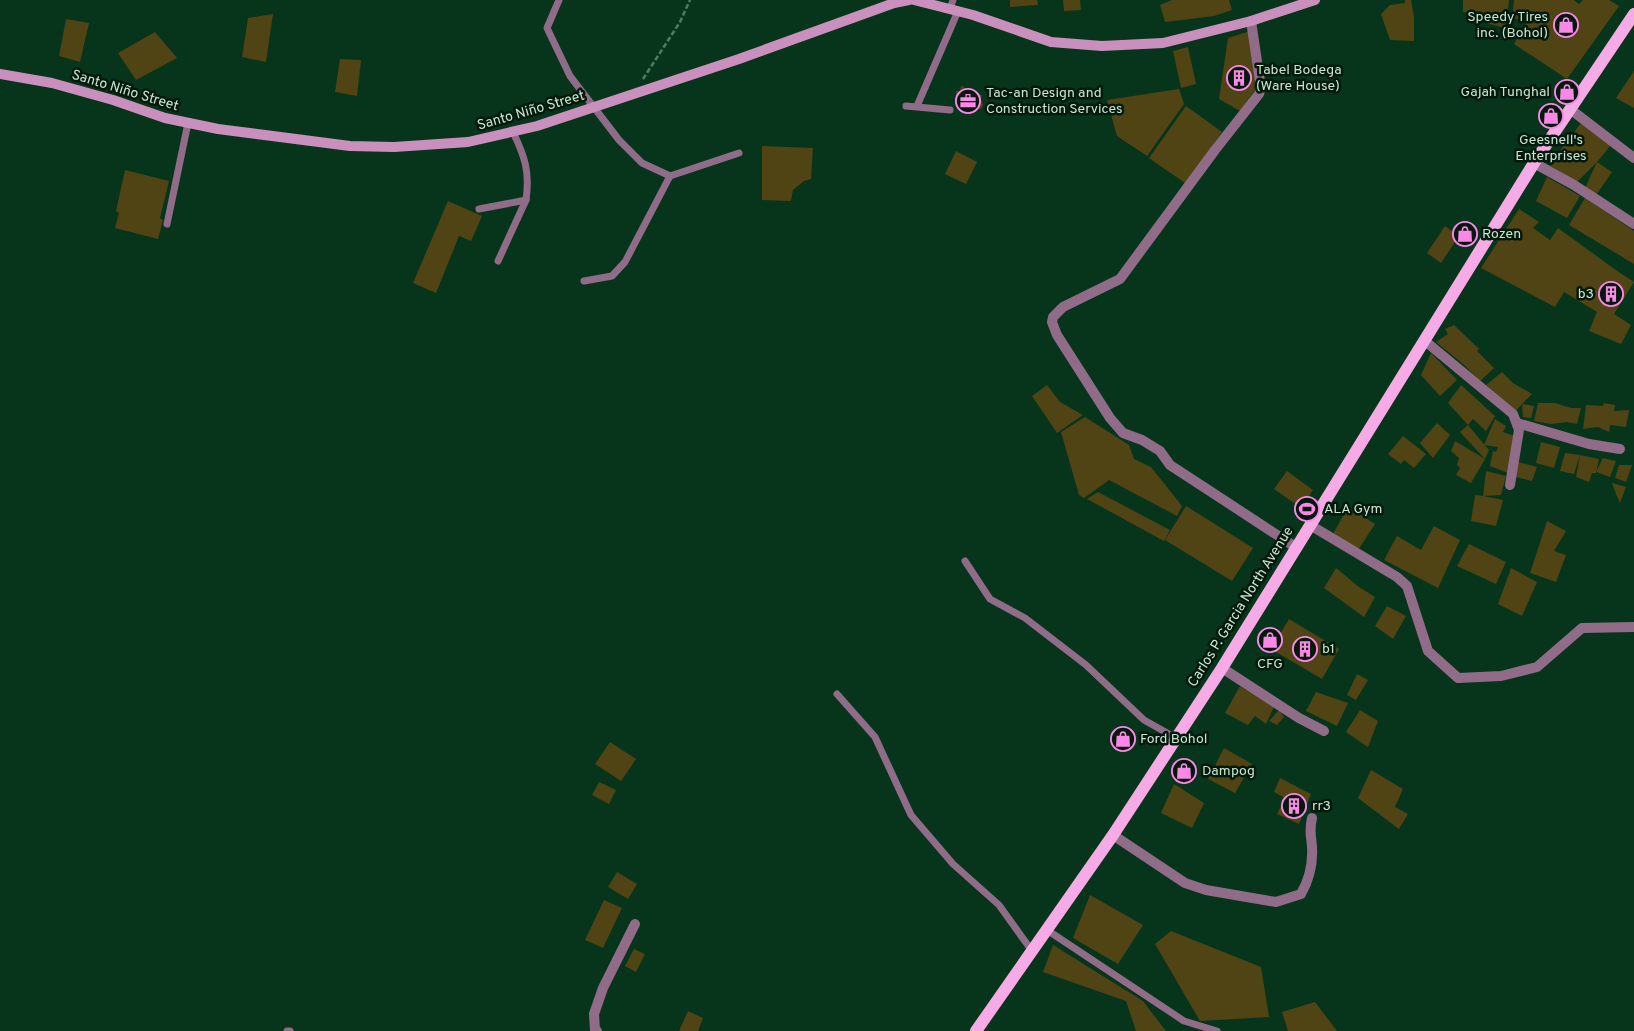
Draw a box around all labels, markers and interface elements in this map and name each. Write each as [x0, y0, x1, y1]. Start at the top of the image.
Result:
place label: Speedy Tires inc. (Bohol) [1467, 9, 1548, 42]
shop icon: Speedy Tires inc. (Bohol) [1553, 12, 1579, 38]
place label: Tabel Bodega (Ware House) [1256, 62, 1342, 95]
building icon: Tabel Bodega (Ware House) [1226, 65, 1252, 91]
street label: Santo Niño Street [70, 67, 180, 115]
shop icon: Gajah Tunghal [1554, 79, 1580, 105]
place label: Gajah Tunghal [1461, 84, 1550, 101]
place label: Tac-an Design and Construction Services [986, 85, 1123, 118]
street label: Santo Niño Street [475, 88, 587, 134]
office icon: Tac-an Design and Construction Services [955, 88, 981, 114]
shop icon: Geesnell's Enterprises [1538, 103, 1564, 129]
place label: Geesnell's Enterprises [1515, 132, 1587, 165]
shop icon: Rozen [1452, 221, 1478, 247]
place label: Rozen [1482, 226, 1521, 243]
building icon: b3 [1598, 281, 1624, 307]
place label: b3 [1578, 286, 1594, 303]
sports icon: ALA Gym [1294, 496, 1320, 522]
place label: ALA Gym [1324, 501, 1382, 518]
street label: Carlos P. Garcia North Avenue [1185, 524, 1297, 690]
shop icon: CFG [1257, 627, 1283, 653]
building icon: b1 [1292, 636, 1318, 662]
place label: b1 [1322, 641, 1335, 658]
place label: CFG [1257, 656, 1283, 673]
shop icon: Ford Bohol [1110, 726, 1136, 752]
place label: Ford Bohol [1140, 731, 1207, 748]
shop icon: Dampog [1171, 758, 1197, 784]
place label: Dampog [1202, 763, 1255, 780]
building icon: rr3 [1281, 793, 1307, 819]
place label: rr3 [1312, 798, 1331, 815]

